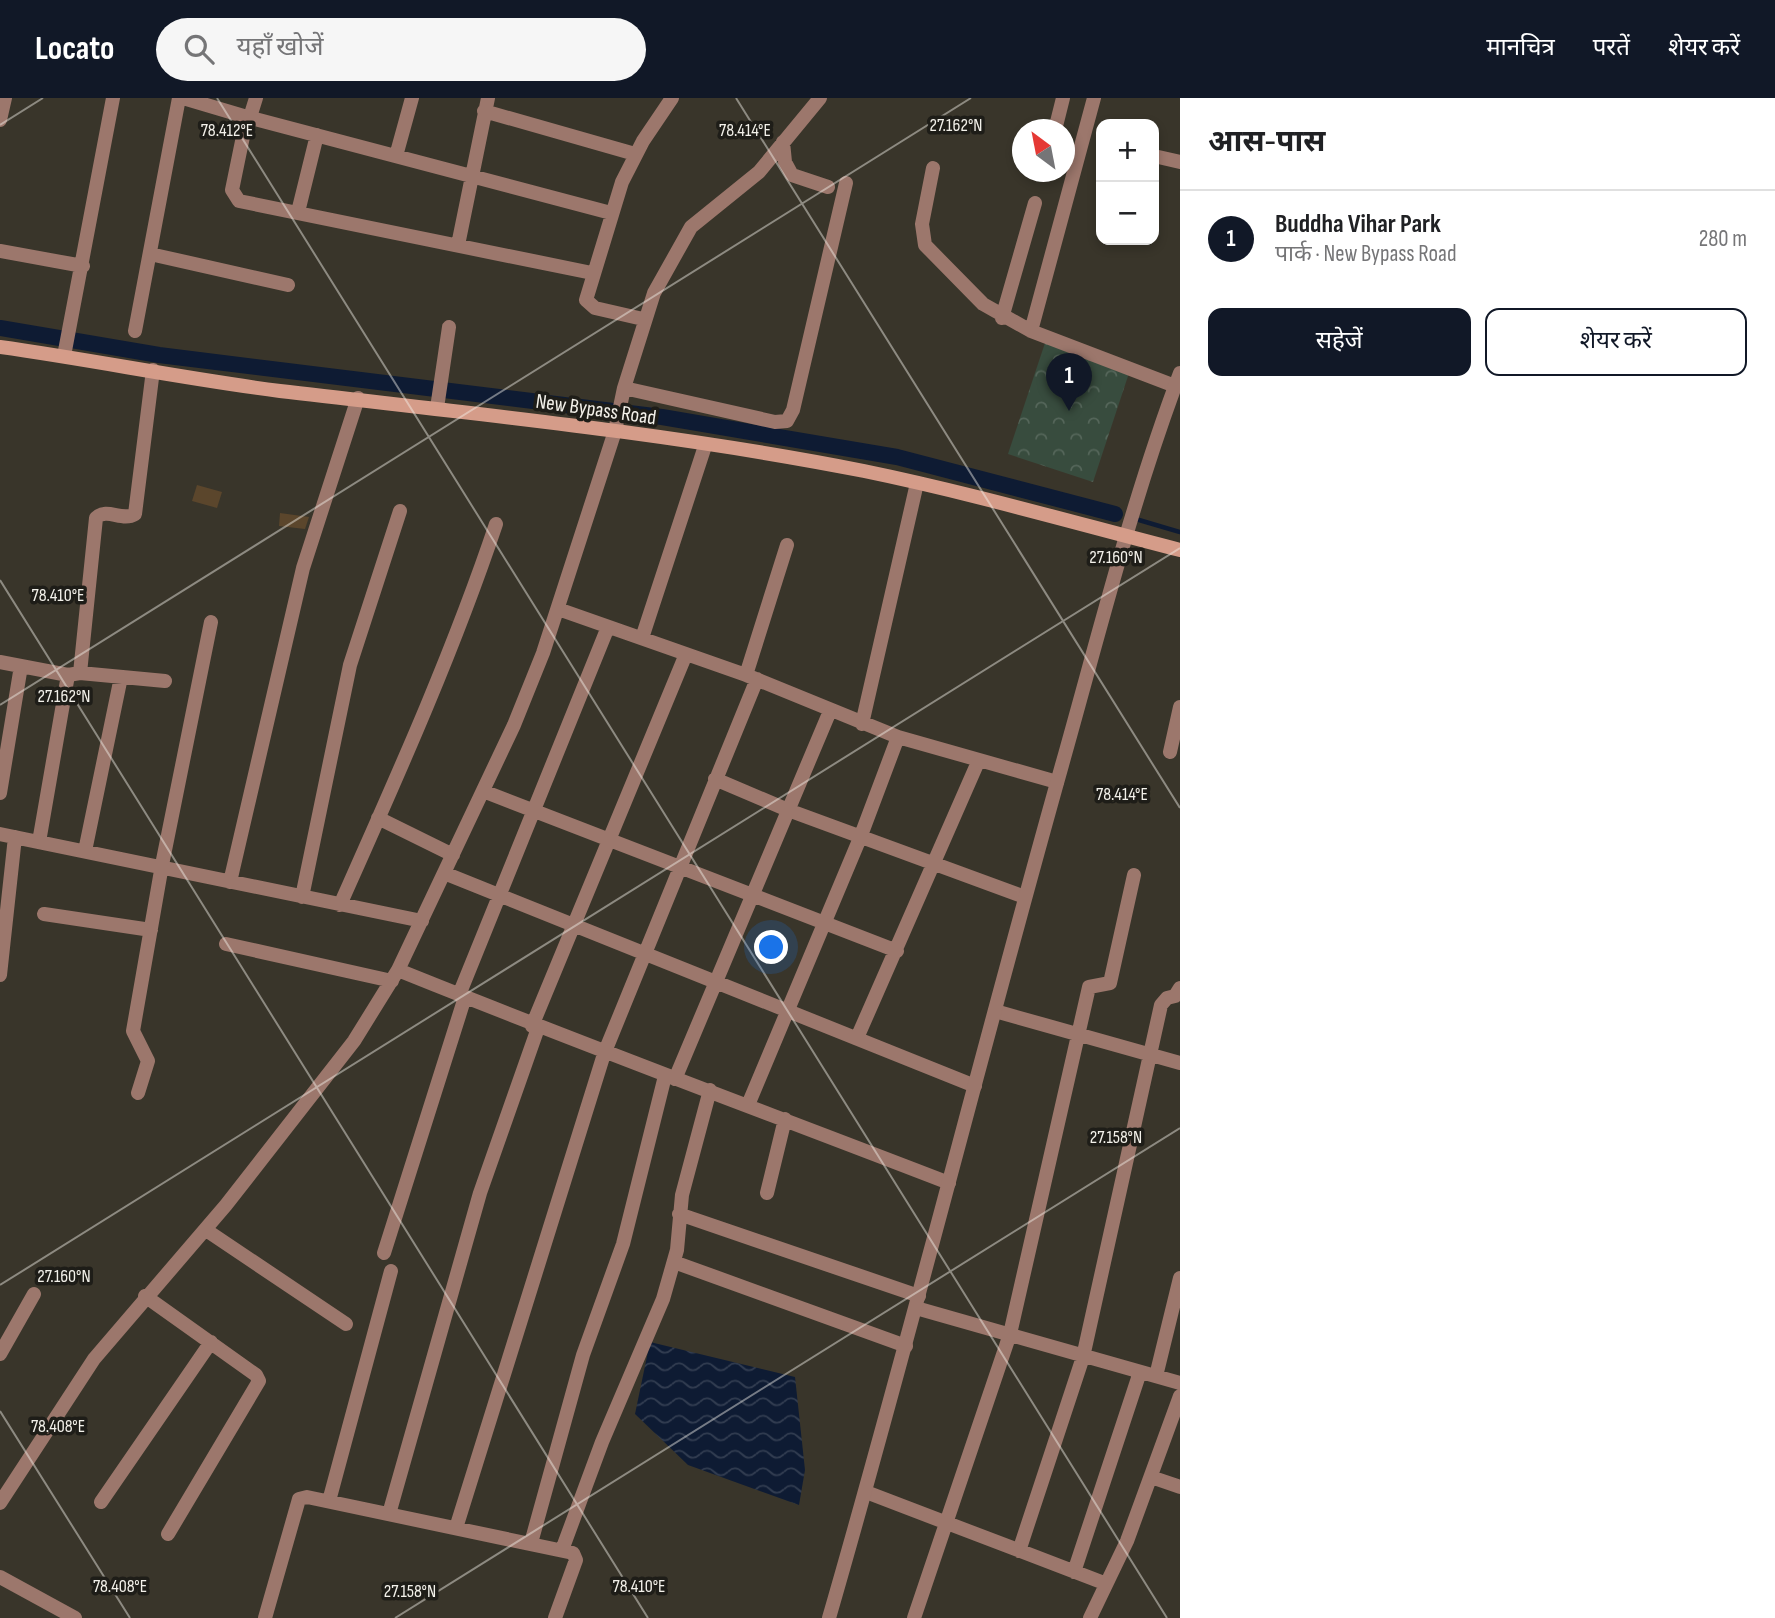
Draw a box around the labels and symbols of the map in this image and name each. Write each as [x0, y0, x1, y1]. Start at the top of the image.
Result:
text: 27.162°N [930, 115, 982, 136]
north arrow [1012, 119, 1075, 182]
text: 78.412°E [201, 120, 253, 141]
text: 78.414°E [719, 120, 771, 141]
pin: 1 [1046, 353, 1092, 411]
street label: New Bypass Road [534, 389, 658, 430]
text: 27.160°N [1089, 547, 1143, 568]
text: 78.410°E [32, 585, 84, 606]
text: 27.162°N [38, 686, 90, 707]
text: 78.414°E [1096, 784, 1148, 805]
your location [754, 930, 788, 964]
text: 27.158°N [1090, 1127, 1142, 1148]
text: 27.160°N [37, 1266, 91, 1287]
text: 78.408°E [31, 1416, 85, 1437]
text: 78.408°E [93, 1576, 147, 1597]
text: 78.410°E [613, 1576, 665, 1597]
text: 27.158°N [384, 1581, 436, 1602]

